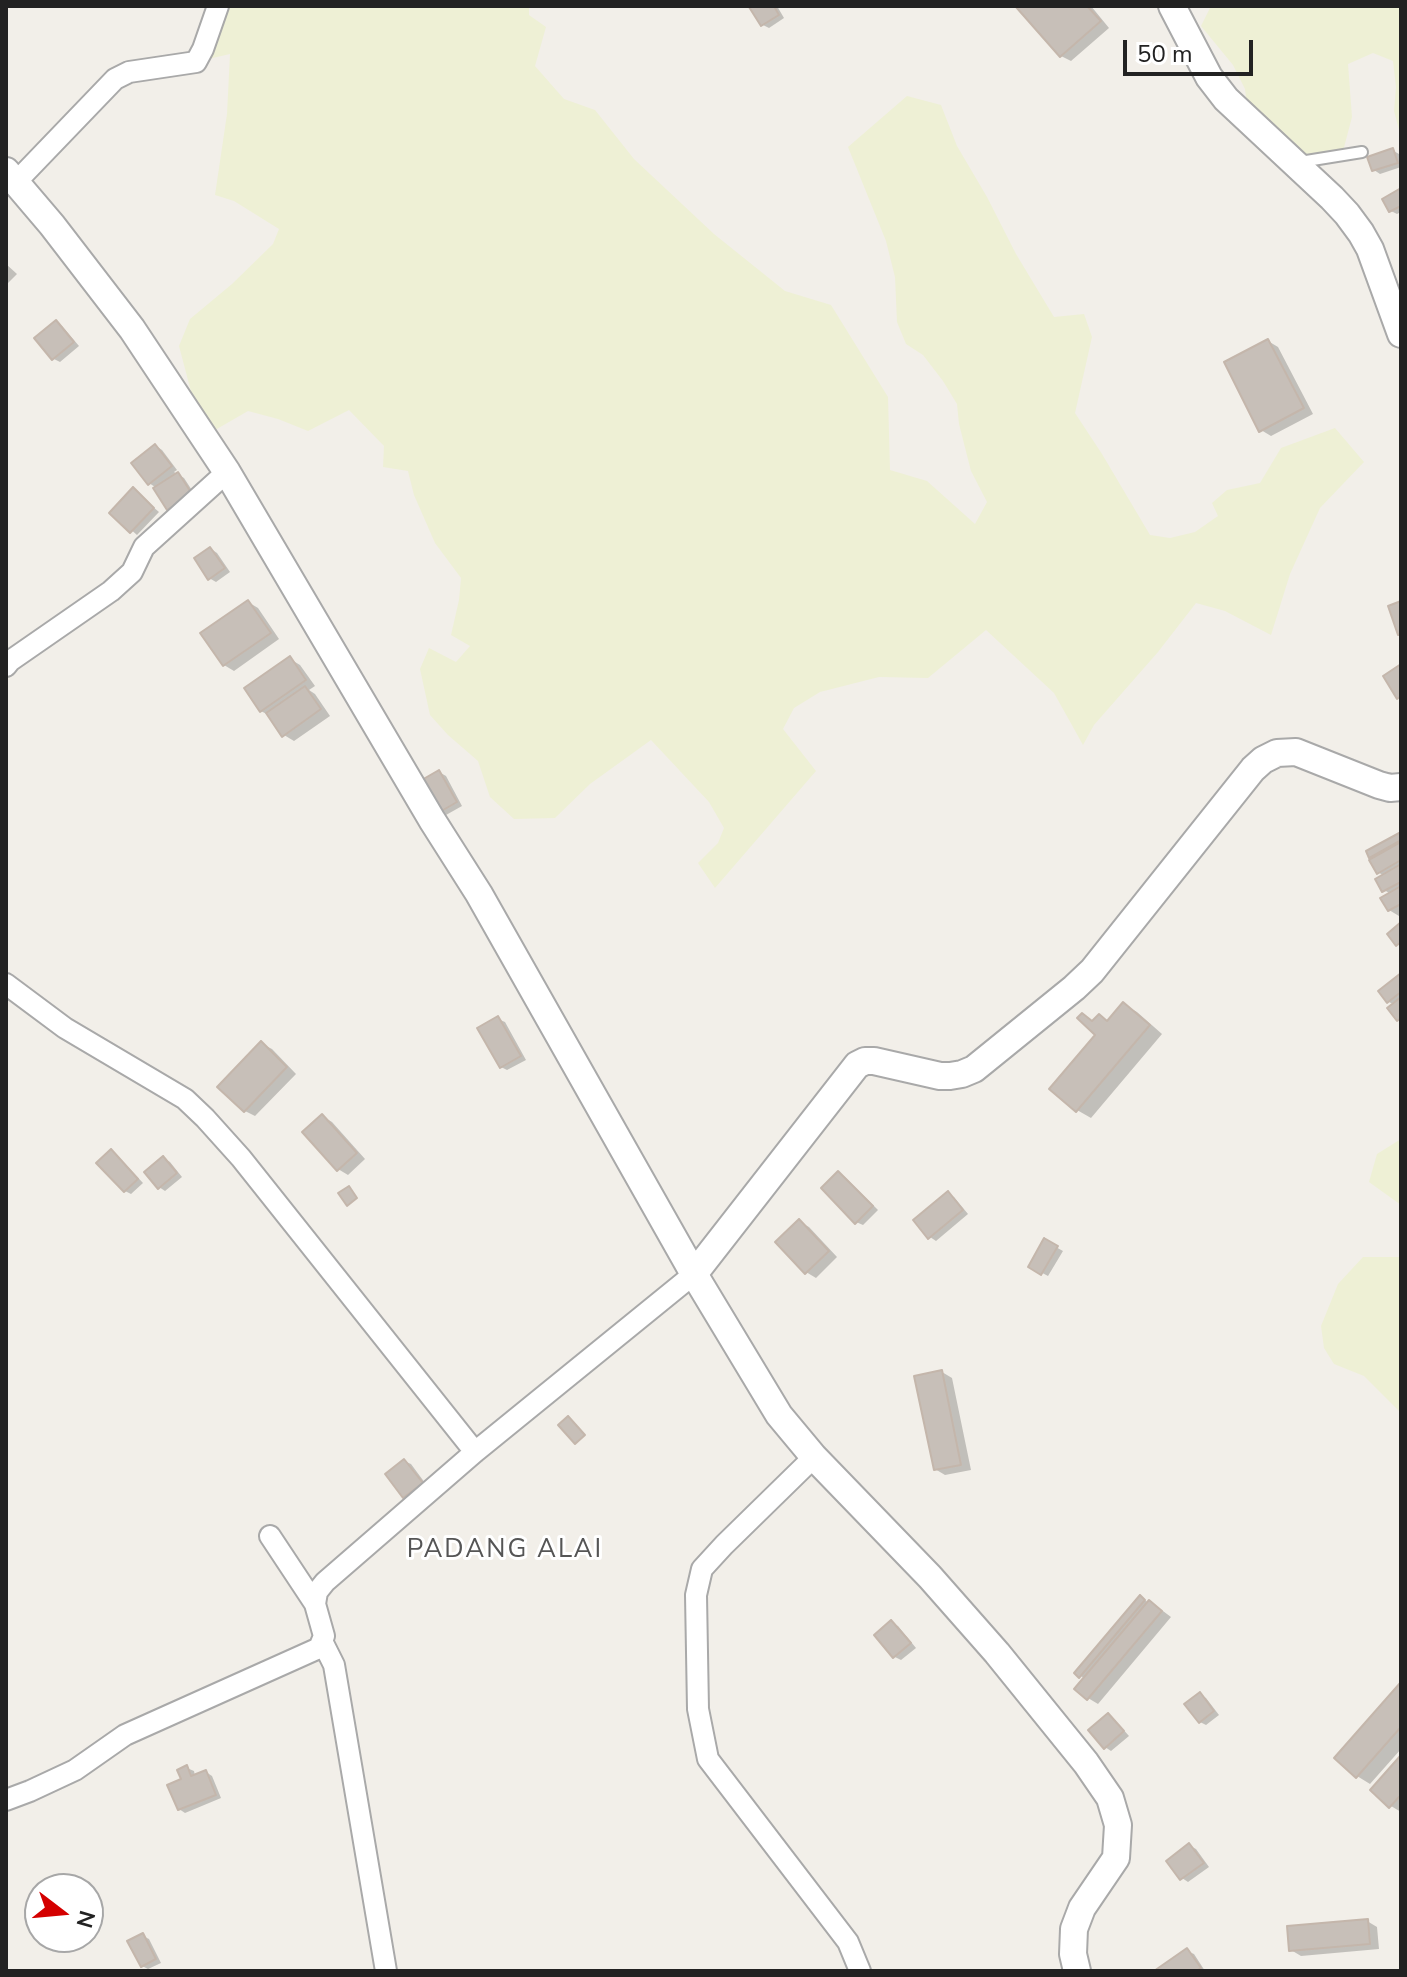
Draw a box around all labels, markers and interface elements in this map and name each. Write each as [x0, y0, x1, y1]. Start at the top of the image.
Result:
scale bar [1127, 24, 1257, 74]
text: 50 m [1137, 38, 1193, 70]
district label: PADANG ALAI [407, 1535, 603, 1567]
north arrow [24, 1873, 104, 1953]
text: N [68, 1907, 102, 1931]

